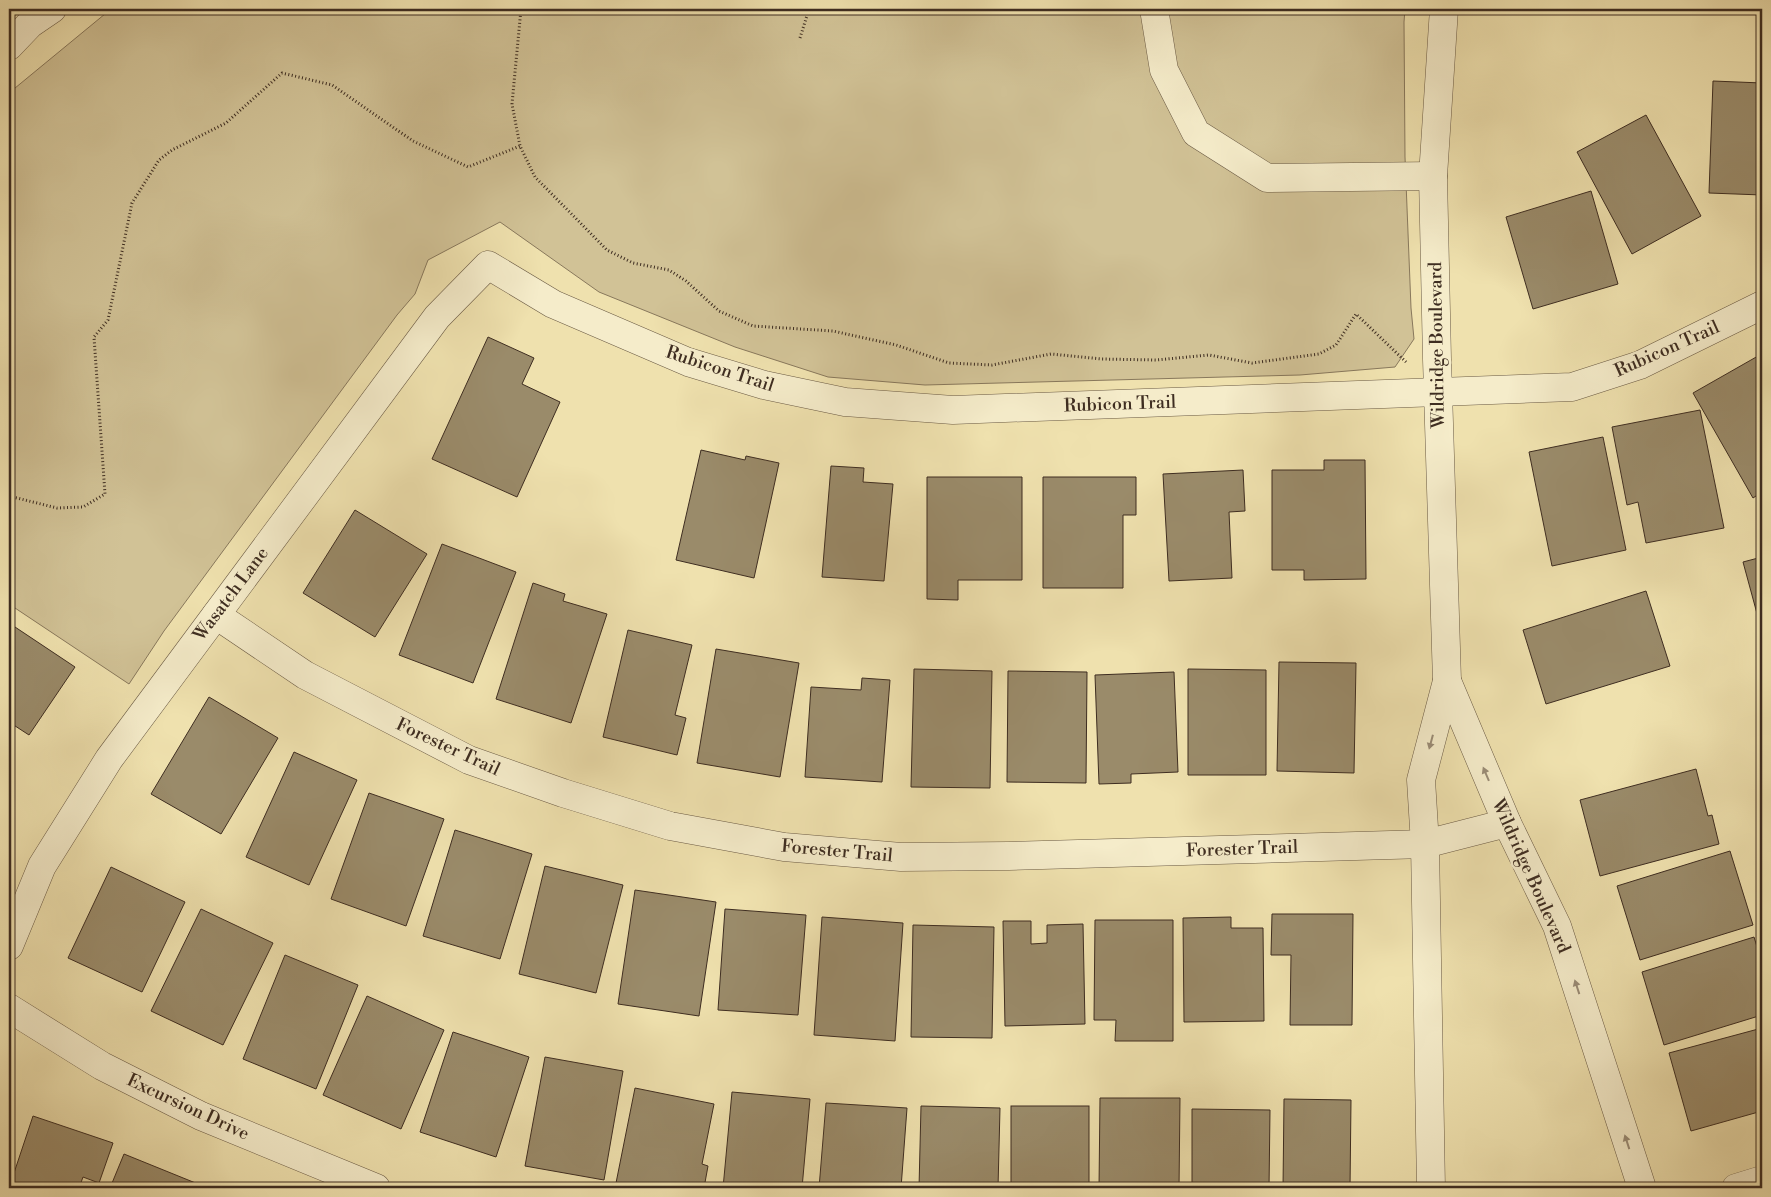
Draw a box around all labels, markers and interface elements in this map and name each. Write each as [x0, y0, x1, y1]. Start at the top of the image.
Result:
street label: Wildridge Boulevard [1424, 261, 1450, 429]
street label: Rubicon Trail [1611, 315, 1724, 382]
street label: Rubicon Trail [663, 341, 778, 398]
street label: Rubicon Trail [1063, 391, 1177, 417]
street label: Wasatch Lane [188, 542, 274, 646]
street label: Forester Trail [392, 713, 504, 781]
one-way arrow [1427, 734, 1435, 749]
one-way arrow [1482, 766, 1490, 781]
street label: Wildridge Boulevard [1486, 794, 1576, 957]
street label: Forester Trail [780, 835, 895, 867]
street label: Forester Trail [1186, 836, 1299, 862]
one-way arrow [1573, 980, 1580, 995]
street label: Excursion Drive [123, 1069, 253, 1145]
one-way arrow [1623, 1134, 1631, 1149]

